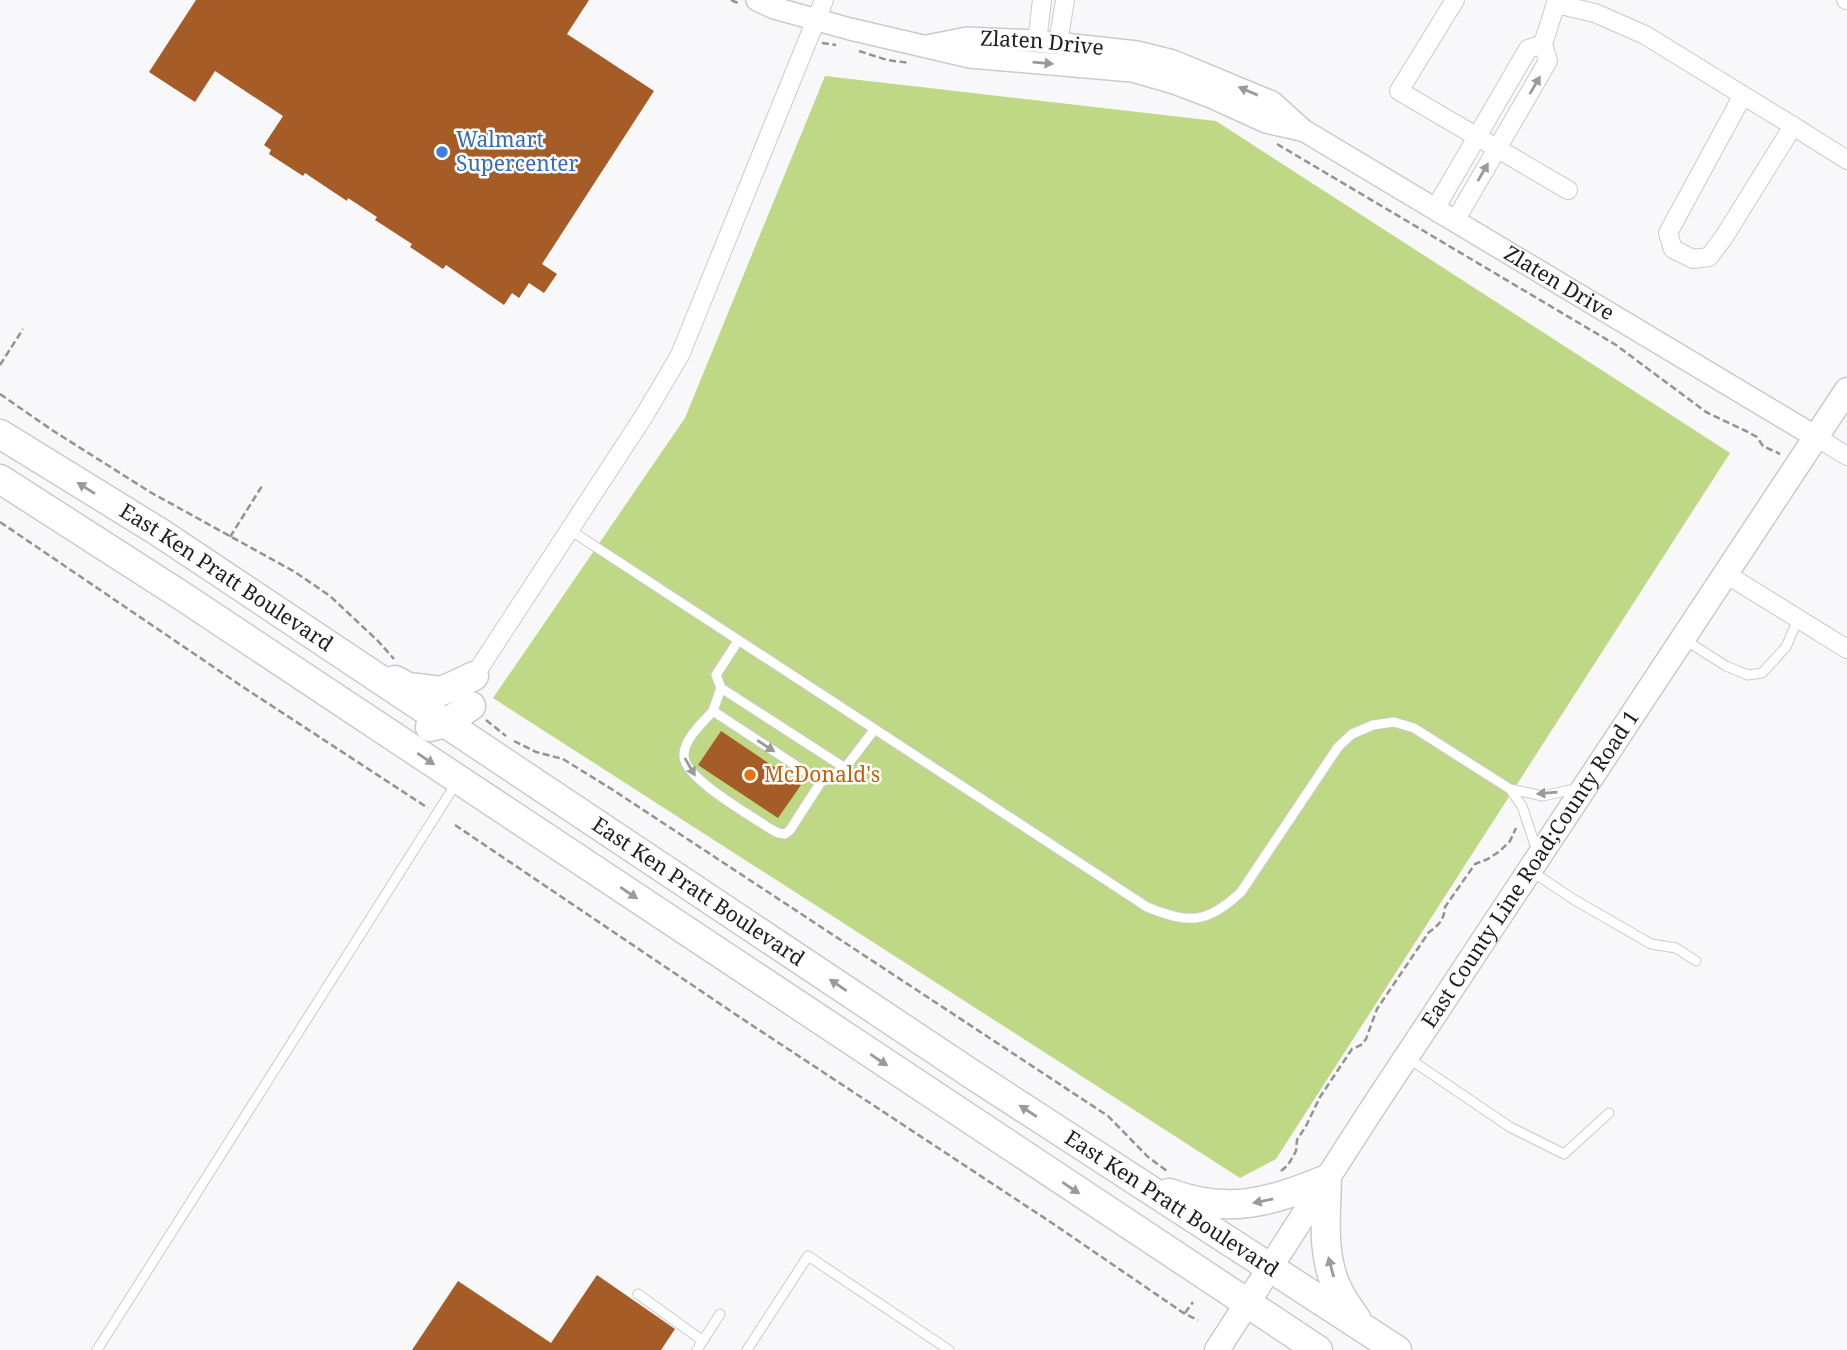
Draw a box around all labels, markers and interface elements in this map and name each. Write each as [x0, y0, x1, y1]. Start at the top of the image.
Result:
street label: Zlaten Drive [980, 24, 1105, 61]
one-way arrow [1032, 58, 1054, 69]
one-way arrow [1529, 75, 1541, 94]
one-way arrow [1238, 85, 1258, 97]
place label: Walmart Supercenter [456, 125, 579, 177]
marker: Walmart Supercenter [434, 144, 450, 160]
one-way arrow [1477, 162, 1489, 182]
street label: Zlaten Drive [1499, 239, 1620, 326]
one-way arrow [77, 481, 96, 494]
street label: East Ken Pratt Boulevard [115, 496, 339, 657]
street label: East County Line Road;County Road 1 [1415, 704, 1645, 1033]
one-way arrow [756, 739, 776, 752]
one-way arrow [417, 752, 435, 766]
one-way arrow [683, 757, 696, 777]
place label: McDonald's [764, 760, 880, 788]
marker: McDonald's [742, 767, 758, 783]
one-way arrow [1536, 788, 1558, 799]
street label: East Ken Pratt Boulevard [587, 810, 811, 972]
one-way arrow [619, 887, 639, 900]
one-way arrow [829, 979, 848, 992]
one-way arrow [870, 1053, 889, 1066]
one-way arrow [1018, 1104, 1038, 1117]
street label: East Ken Pratt Boulevard [1060, 1123, 1285, 1283]
one-way arrow [1061, 1181, 1081, 1194]
one-way arrow [1252, 1195, 1274, 1206]
one-way arrow [1325, 1256, 1336, 1278]

